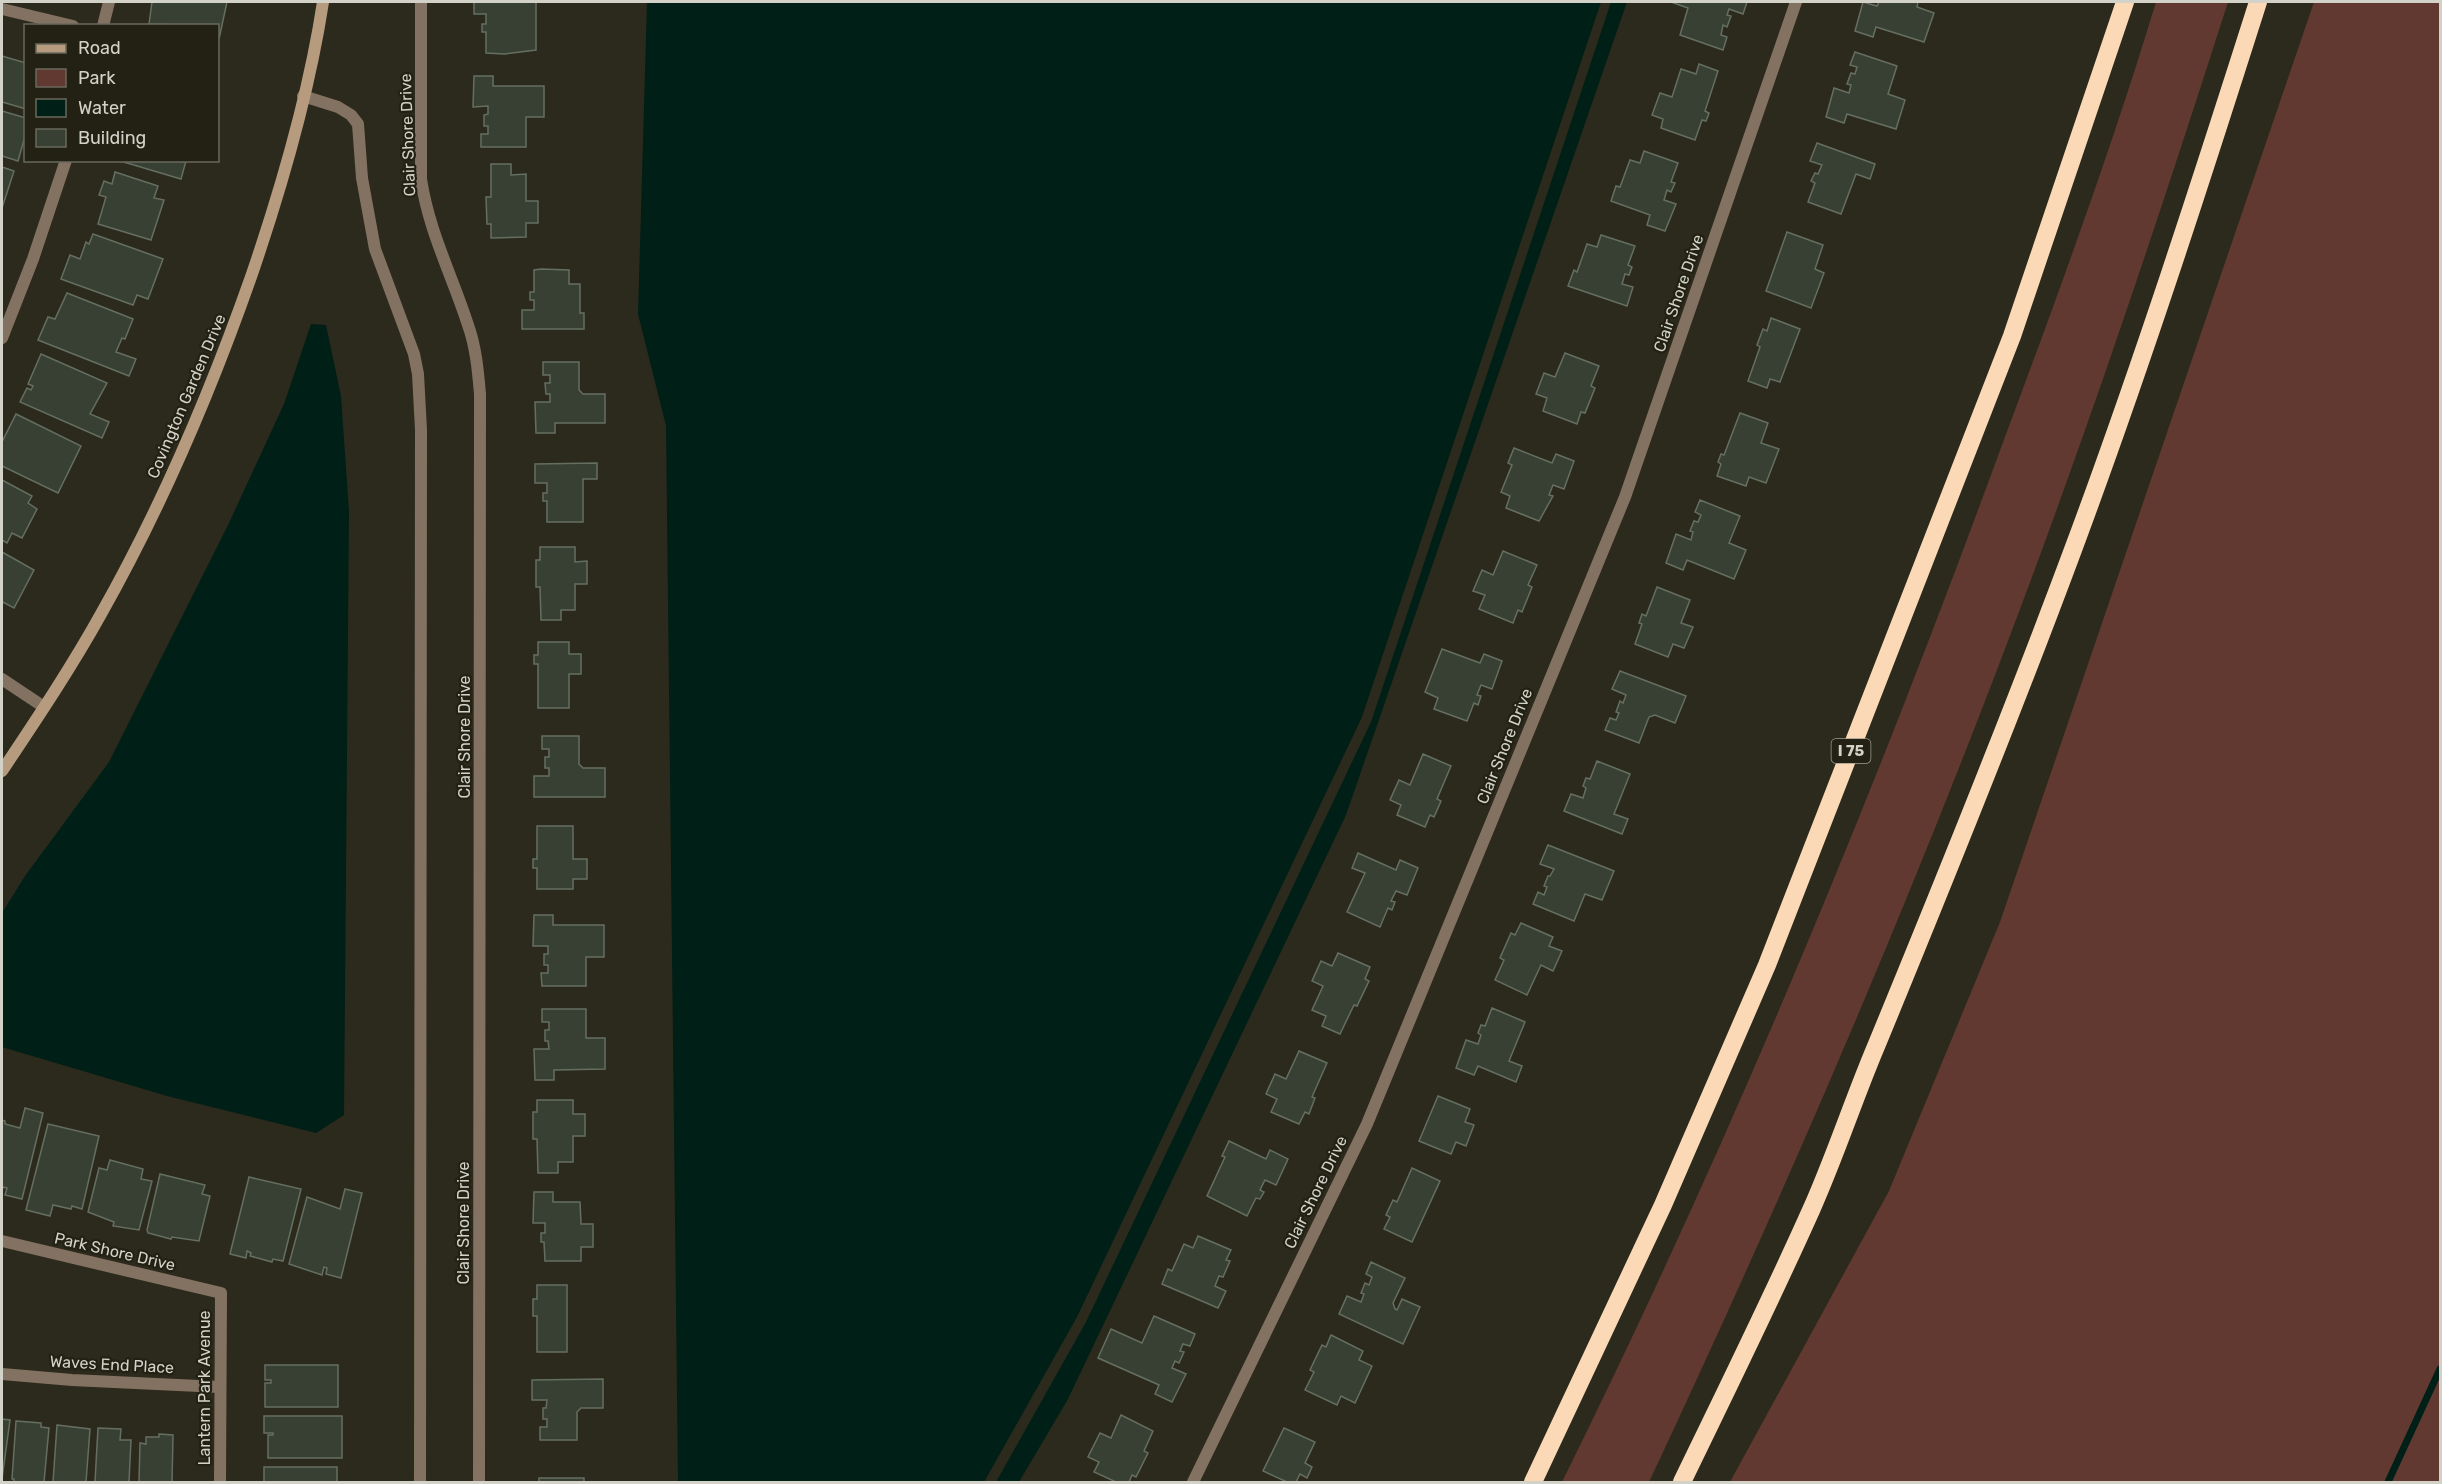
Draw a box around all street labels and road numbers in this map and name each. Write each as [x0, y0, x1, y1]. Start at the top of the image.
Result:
street label: Clair Shore Drive [396, 73, 419, 197]
street label: Clair Shore Drive [1649, 232, 1708, 354]
street label: Covington Garden Drive [143, 311, 230, 481]
street label: Clair Shore Drive [455, 675, 474, 799]
street label: Clair Shore Drive [1473, 686, 1536, 807]
road number: I 75 [1832, 739, 1870, 763]
street label: Clair Shore Drive [1280, 1133, 1351, 1252]
street label: Clair Shore Drive [454, 1161, 473, 1285]
street label: Park Shore Drive [53, 1228, 177, 1275]
street label: Lantern Park Avenue [195, 1310, 214, 1466]
street label: Waves End Place [49, 1352, 175, 1377]

